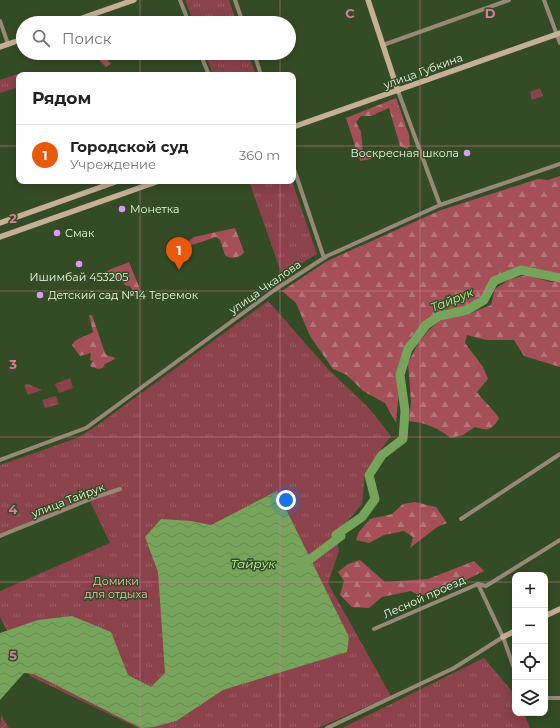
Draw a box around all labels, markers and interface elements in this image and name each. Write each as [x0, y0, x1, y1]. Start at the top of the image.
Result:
text: C [345, 5, 355, 21]
text: D [485, 5, 496, 21]
search box [16, 16, 296, 60]
icon: search [30, 27, 52, 49]
text: Поиск [62, 29, 111, 48]
street label: улица Губкина [381, 50, 465, 92]
text: Рядом [32, 88, 91, 108]
text: Городской суд [70, 137, 189, 156]
place label: Воскресная школа [351, 146, 459, 160]
text: 1 [42, 147, 48, 163]
text: 360 m [239, 147, 280, 163]
marker: Воскресная школа [462, 148, 472, 158]
text: Учреждение [70, 156, 156, 172]
place label: Монетка [130, 202, 179, 216]
marker: Монетка [117, 204, 127, 214]
text: 2 [9, 210, 17, 226]
place label: Смак [65, 226, 95, 240]
marker: Смак [52, 228, 62, 238]
pin: 1 [166, 237, 192, 270]
street label: улица Чкалова [225, 257, 304, 318]
marker: Ишимбай 453205 [74, 259, 84, 269]
place label: Ишимбай 453205 [30, 270, 128, 284]
water label: Тайрук [428, 284, 476, 315]
place label: Детский сад №14 Теремок [48, 288, 199, 302]
marker: Детский сад №14 Теремок [35, 290, 45, 300]
text: 3 [8, 356, 17, 372]
street label: улица Тайрук [28, 479, 107, 521]
your location [276, 490, 296, 510]
text: 4 [9, 501, 18, 517]
water label: Тайрук [231, 556, 276, 571]
map controls [512, 572, 548, 716]
button: + [512, 572, 548, 608]
street label: Лесной проезд [381, 573, 467, 621]
park label: Домики для отдыха [84, 574, 148, 601]
button: − [512, 608, 548, 644]
button: locate [512, 644, 548, 680]
text: 5 [9, 647, 17, 663]
button: layers [512, 680, 548, 716]

